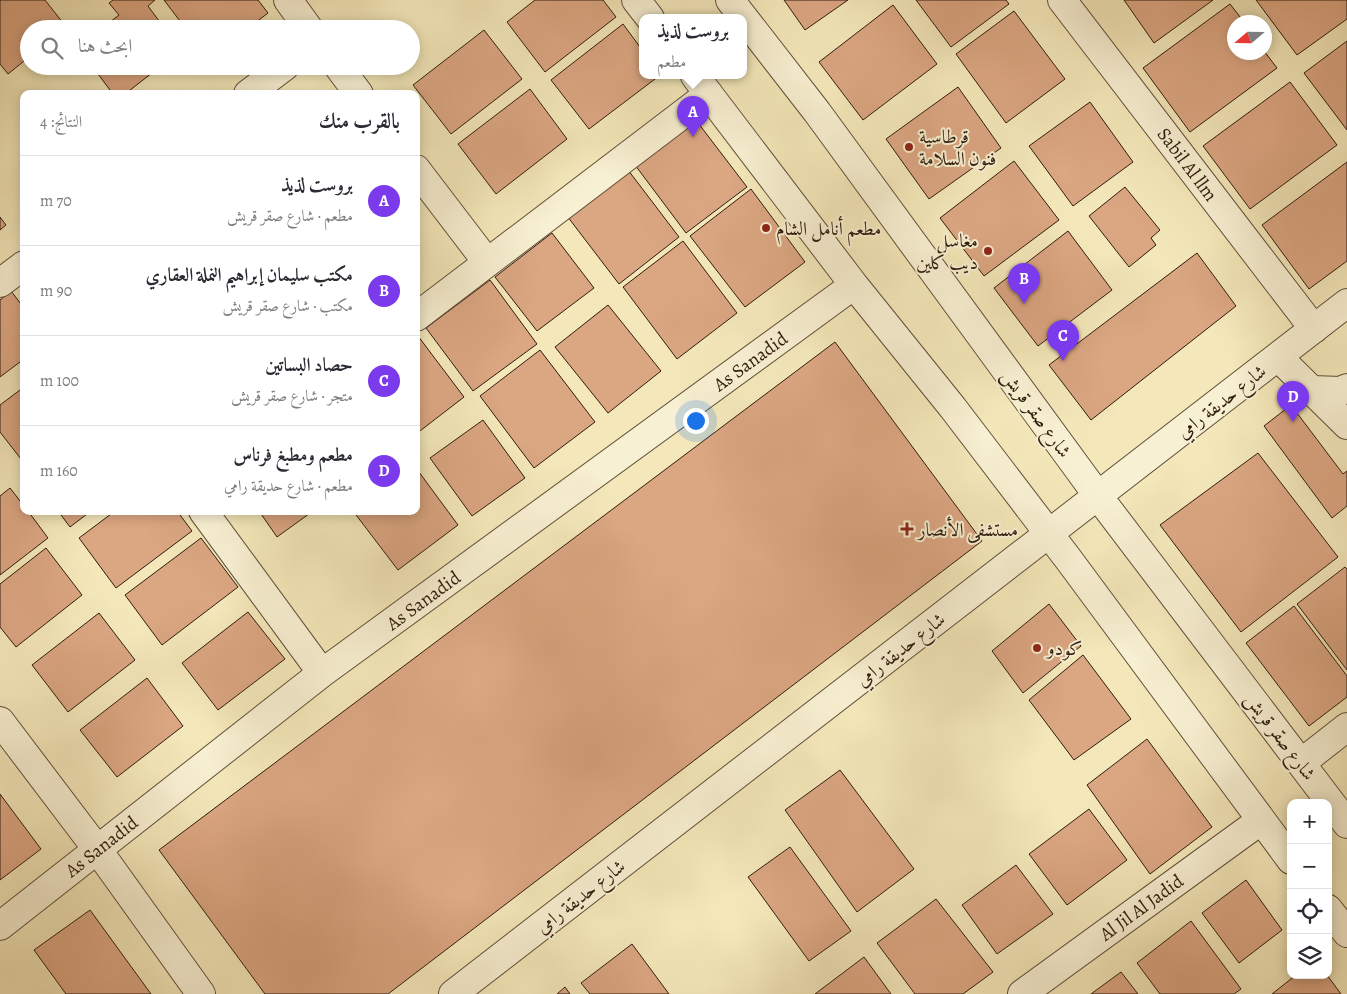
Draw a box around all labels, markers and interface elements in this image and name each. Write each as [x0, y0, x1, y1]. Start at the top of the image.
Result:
popup [639, 14, 747, 79]
north arrow [1227, 15, 1272, 60]
text: بروست لذيذ [657, 18, 729, 44]
search box [20, 20, 420, 75]
text: ابحث هنا [78, 33, 132, 59]
icon: search [38, 34, 66, 62]
text: مطعم [657, 51, 686, 73]
pin: A [677, 96, 709, 137]
text: بالقرب منك [319, 107, 400, 135]
text: النتائج: 4 [40, 111, 82, 133]
street label: Sabil Al llm [1151, 122, 1224, 207]
place label: قرطاسية فنون السلامة [919, 124, 996, 172]
marker: قرطاسية فنون السلامة [903, 141, 915, 153]
text: بروست لذيذ [281, 172, 353, 198]
text: 70 m [40, 190, 72, 212]
text: A [379, 190, 389, 212]
text: مطعم · شارع صقر قريش [227, 205, 353, 227]
place label: مطعم أنامل الشام [776, 216, 881, 247]
marker: مطعم أنامل الشام [760, 222, 772, 234]
place label: مغاسل ديب كلين [916, 228, 978, 276]
marker: مغاسل ديب كلين [982, 245, 994, 257]
text: مكتب سليمان إبراهيم النملة العقاري [145, 262, 353, 288]
pin: B [1008, 263, 1040, 304]
text: 90 m [40, 280, 72, 302]
text: B [379, 280, 389, 302]
text: مكتب · شارع صقر قريش [223, 295, 353, 317]
pin: C [1047, 320, 1079, 361]
street label: As Sanadid [707, 326, 794, 398]
text: حصاد البساتين [265, 352, 353, 378]
street label: شارع حديقة رامي [1171, 359, 1273, 447]
street label: شارع صقر قريش [994, 364, 1077, 464]
text: 100 m [40, 370, 79, 392]
text: C [379, 370, 389, 392]
pin: D [1277, 381, 1309, 422]
text: متجر · شارع صقر قريش [231, 385, 353, 407]
your location [683, 408, 709, 434]
text: مطعم ومطبغ فرناس [233, 442, 353, 468]
text: 160 m [40, 460, 78, 482]
text: D [378, 460, 390, 482]
text: مطعم · شارع حديقة رامي [224, 475, 353, 497]
place label: مستشفى الأنصار [916, 516, 1018, 543]
marker: مستشفى الأنصار [900, 522, 914, 536]
street label: As Sanadid [380, 565, 467, 637]
street label: شارع حديقة رامي [850, 607, 952, 695]
place label: كودو [1045, 636, 1082, 662]
marker: كودو [1031, 642, 1043, 654]
street label: شارع صقر قريش [1237, 687, 1322, 787]
map controls [1287, 799, 1332, 979]
button: + [1287, 799, 1332, 844]
street label: As Sanadid [59, 810, 144, 884]
button: − [1287, 844, 1332, 889]
street label: شارع حديقة رامي [530, 854, 632, 942]
street label: Al Jil Al Jadid [1093, 868, 1190, 948]
button: locate [1287, 889, 1332, 934]
button: layers [1287, 934, 1332, 979]

